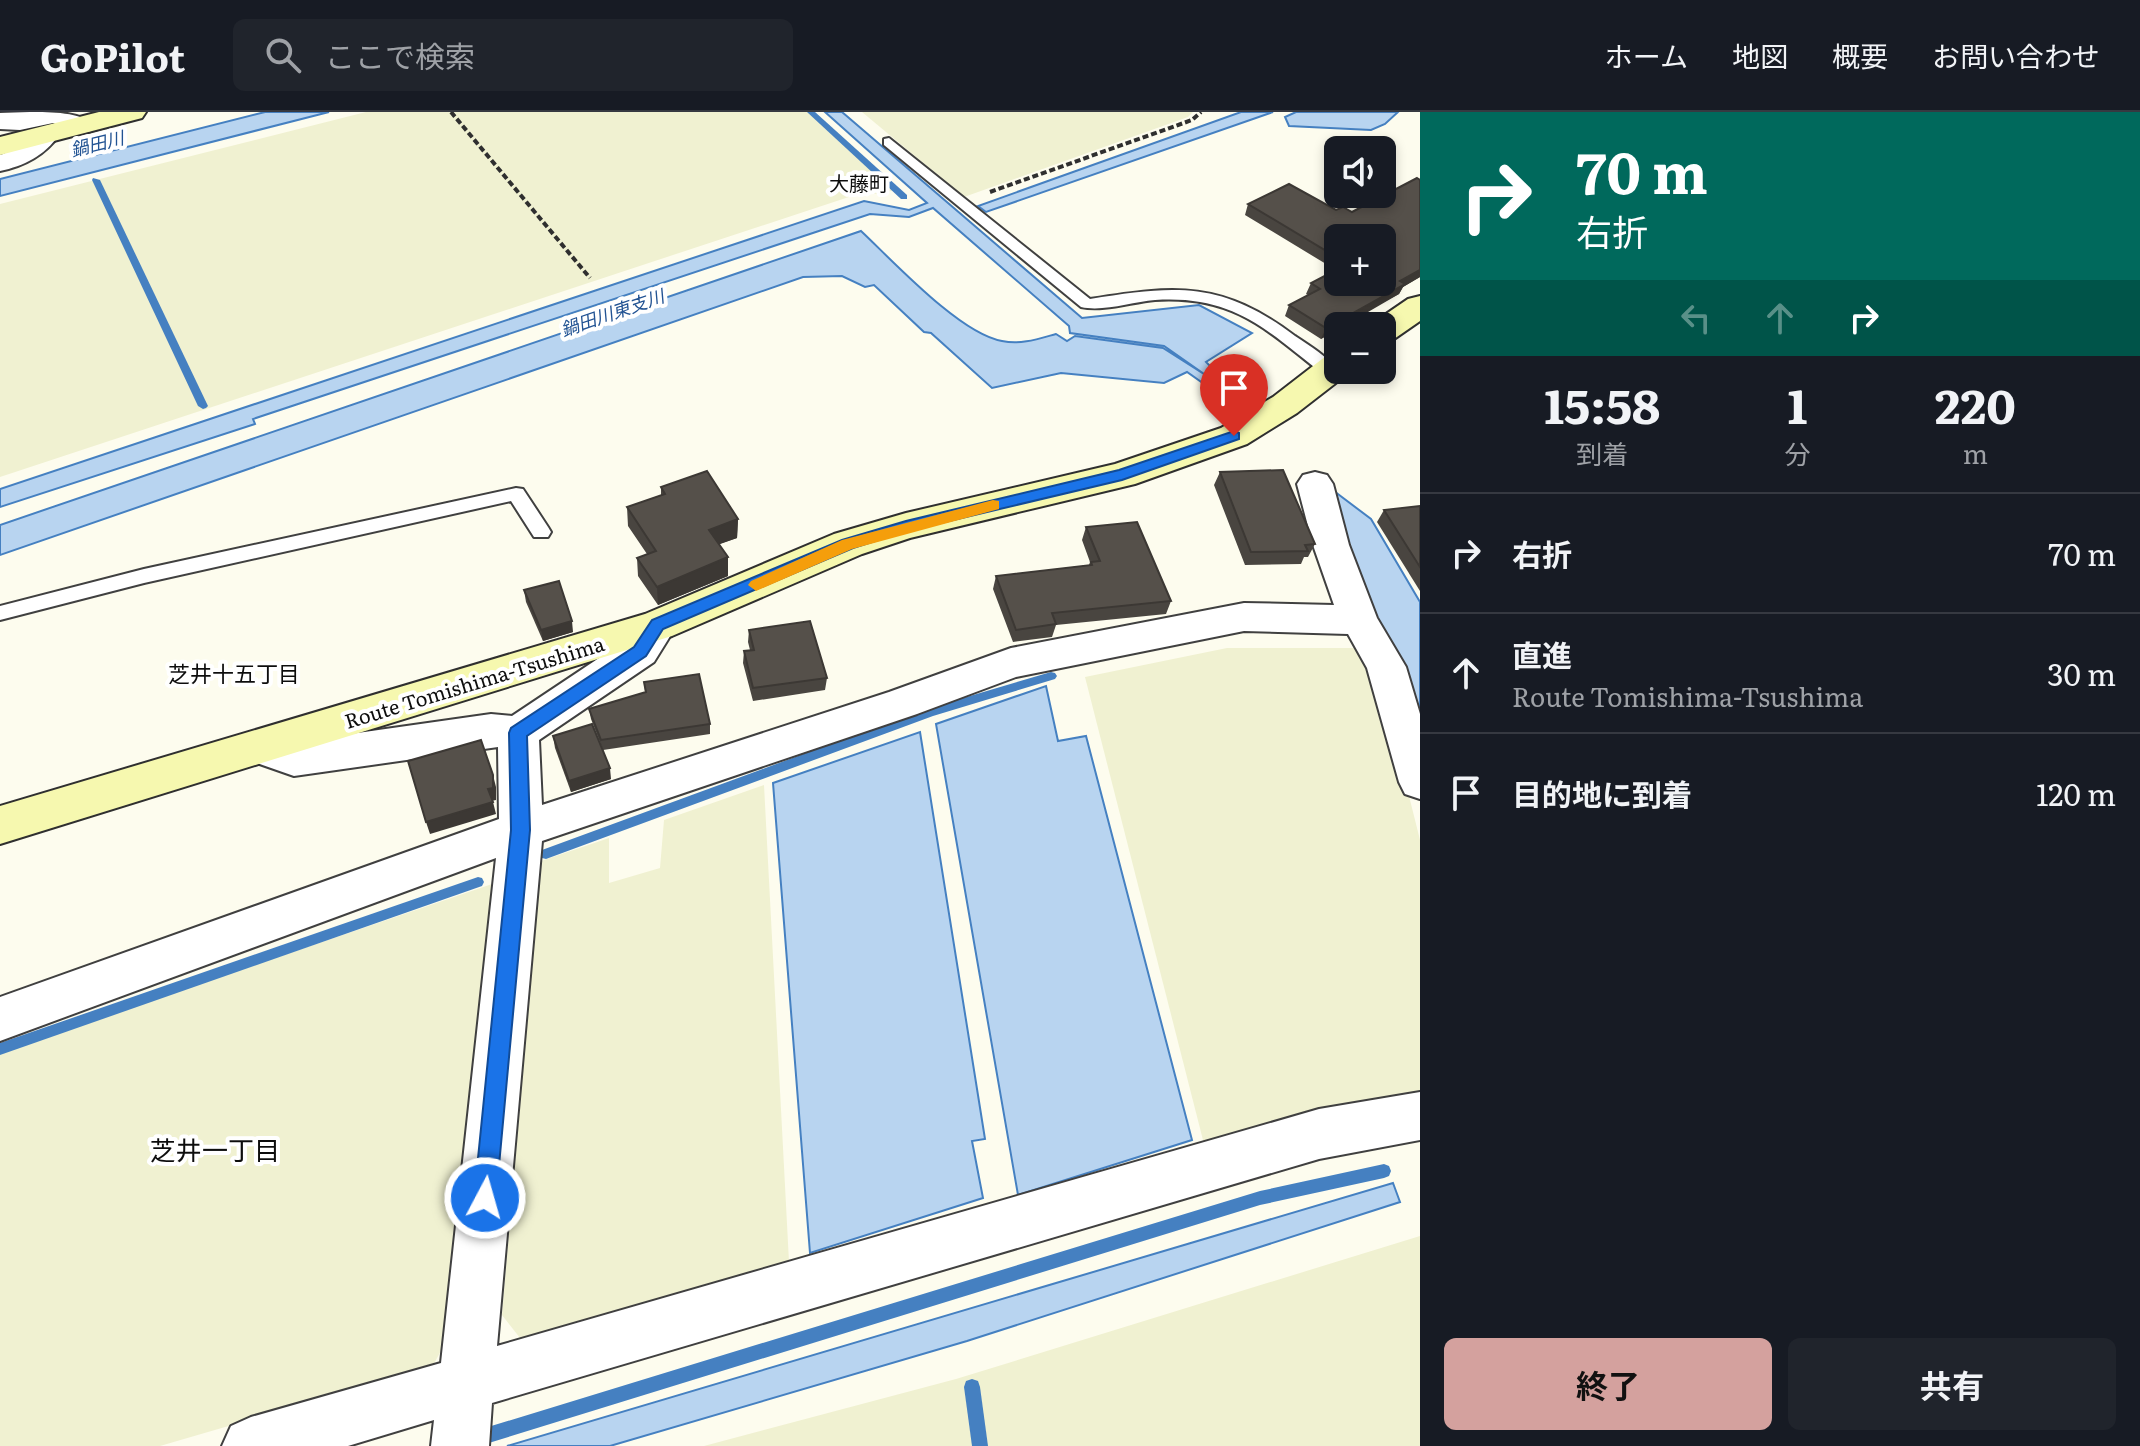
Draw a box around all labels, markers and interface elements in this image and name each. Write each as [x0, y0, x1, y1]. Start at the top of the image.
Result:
search box [233, 19, 793, 91]
text: GoPilot [40, 27, 185, 84]
icon: search [261, 33, 305, 77]
text: ここで検索 [325, 33, 475, 77]
text: ホーム [1605, 34, 1688, 76]
text: 地図 [1732, 34, 1788, 76]
text: 概要 [1832, 34, 1888, 76]
text: お問い合わせ [1932, 34, 2100, 76]
water label: 鍋田川 [68, 123, 128, 163]
text: 70 m [1576, 128, 1708, 211]
map controls [1324, 136, 1396, 384]
button: sound [1324, 136, 1396, 208]
icon: right [1444, 144, 1548, 248]
district label: 大藤町 [829, 167, 889, 197]
text: 右折 [1576, 204, 1648, 257]
button: + [1324, 224, 1396, 296]
water label: 鍋田川東支川 [557, 281, 669, 342]
icon: left [1674, 296, 1718, 340]
icon: ahead [1758, 296, 1802, 340]
icon: right [1842, 296, 1886, 340]
button: − [1324, 312, 1396, 384]
pin [1200, 354, 1268, 436]
icon: arrive [1212, 366, 1256, 410]
text: 15:58 [1544, 368, 1660, 439]
text: 1 [1788, 368, 1807, 439]
text: 220 [1935, 368, 2016, 439]
text: 到着 [1576, 433, 1628, 472]
text: 分 [1785, 433, 1811, 472]
text: m [1963, 433, 1988, 472]
icon: right [1444, 531, 1488, 575]
text: 右折 [1512, 531, 1572, 575]
text: 70 m [2048, 531, 2116, 575]
street label: Route Tomishima-Tsushima [340, 627, 608, 735]
text: 直進 [1512, 632, 1572, 676]
icon: ahead [1444, 651, 1488, 695]
text: 30 m [2047, 651, 2116, 695]
district label: 芝井十五丁目 [168, 656, 300, 689]
text: Route Tomishima-Tsushima [1512, 676, 1863, 715]
icon: arrive [1444, 771, 1488, 815]
text: 目的地に到着 [1512, 771, 1692, 815]
text: 120 m [2036, 771, 2116, 815]
district label: 芝井一丁目 [150, 1129, 280, 1168]
position arrow [443, 1156, 527, 1240]
button: 終了 [1444, 1338, 1772, 1430]
button: 共有 [1788, 1338, 2116, 1430]

